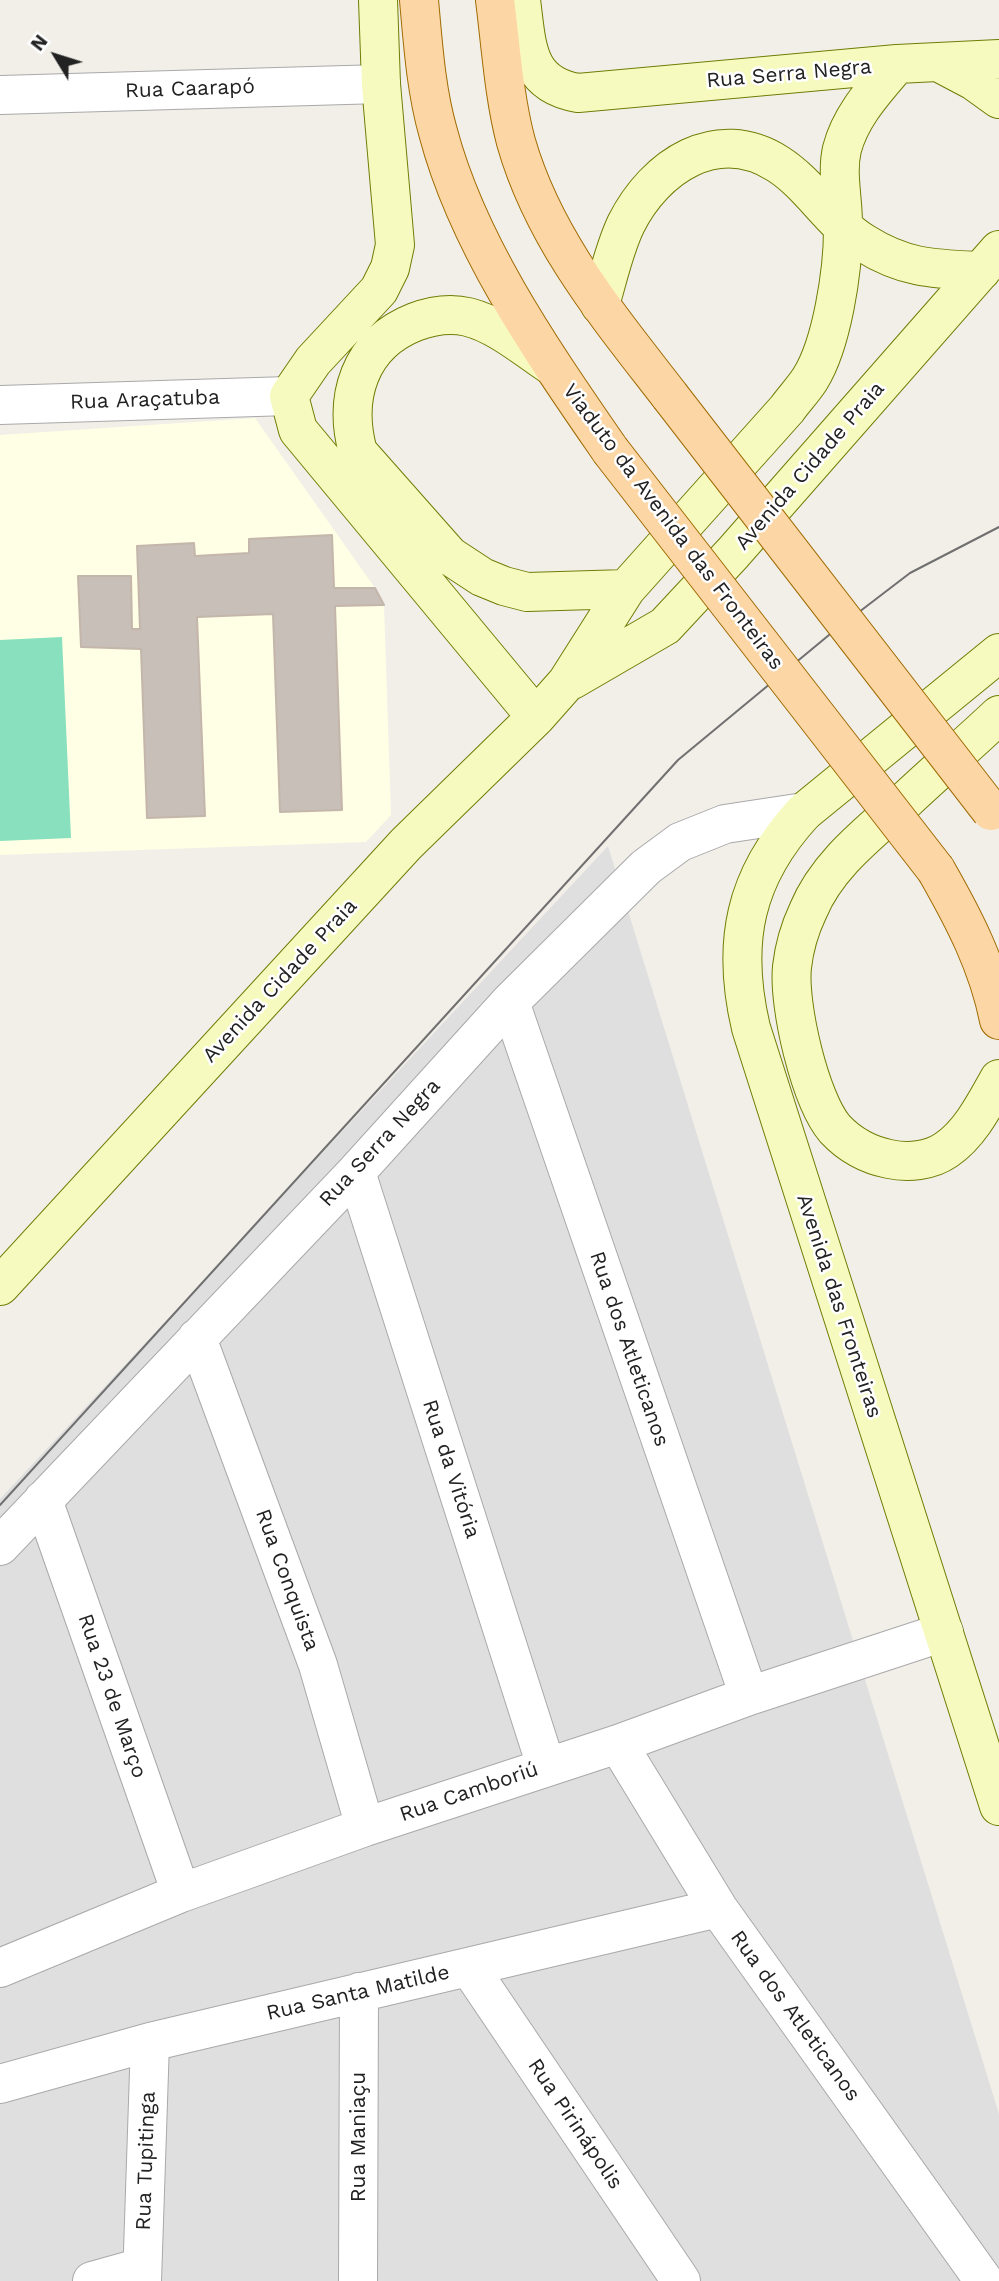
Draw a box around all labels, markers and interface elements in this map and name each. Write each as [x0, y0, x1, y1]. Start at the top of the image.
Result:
north arrow [21, 21, 91, 91]
text: N [26, 30, 52, 55]
street label: Rua Serra Negra [705, 54, 873, 94]
street label: Rua Caarapó [125, 74, 255, 104]
street label: Avenida Cidade Praia [730, 377, 890, 555]
street label: Viaduto da Avenida das Fronteiras [557, 379, 789, 675]
street label: Rua Araçatuba [70, 385, 220, 415]
street label: Avenida Cidade Praia [197, 894, 363, 1068]
street label: Rua Serra Negra [314, 1074, 446, 1212]
street label: Avenida das Fronteiras [791, 1191, 887, 1421]
street label: Rua dos Atleticanos [584, 1248, 674, 1450]
street label: Rua da Vitória [417, 1396, 485, 1542]
street label: Rua Conquista [250, 1506, 324, 1654]
street label: Rua 23 de Março [72, 1611, 152, 1781]
street label: Rua Camboriú [396, 1756, 542, 1828]
street label: Rua dos Atleticanos [725, 1926, 865, 2106]
street label: Rua Santa Matilde [264, 1960, 452, 2026]
street label: Rua Pirinápolis [522, 2054, 628, 2194]
street label: Rua Maniaçu [346, 2072, 372, 2202]
street label: Rua Tupitinga [131, 2091, 161, 2231]

